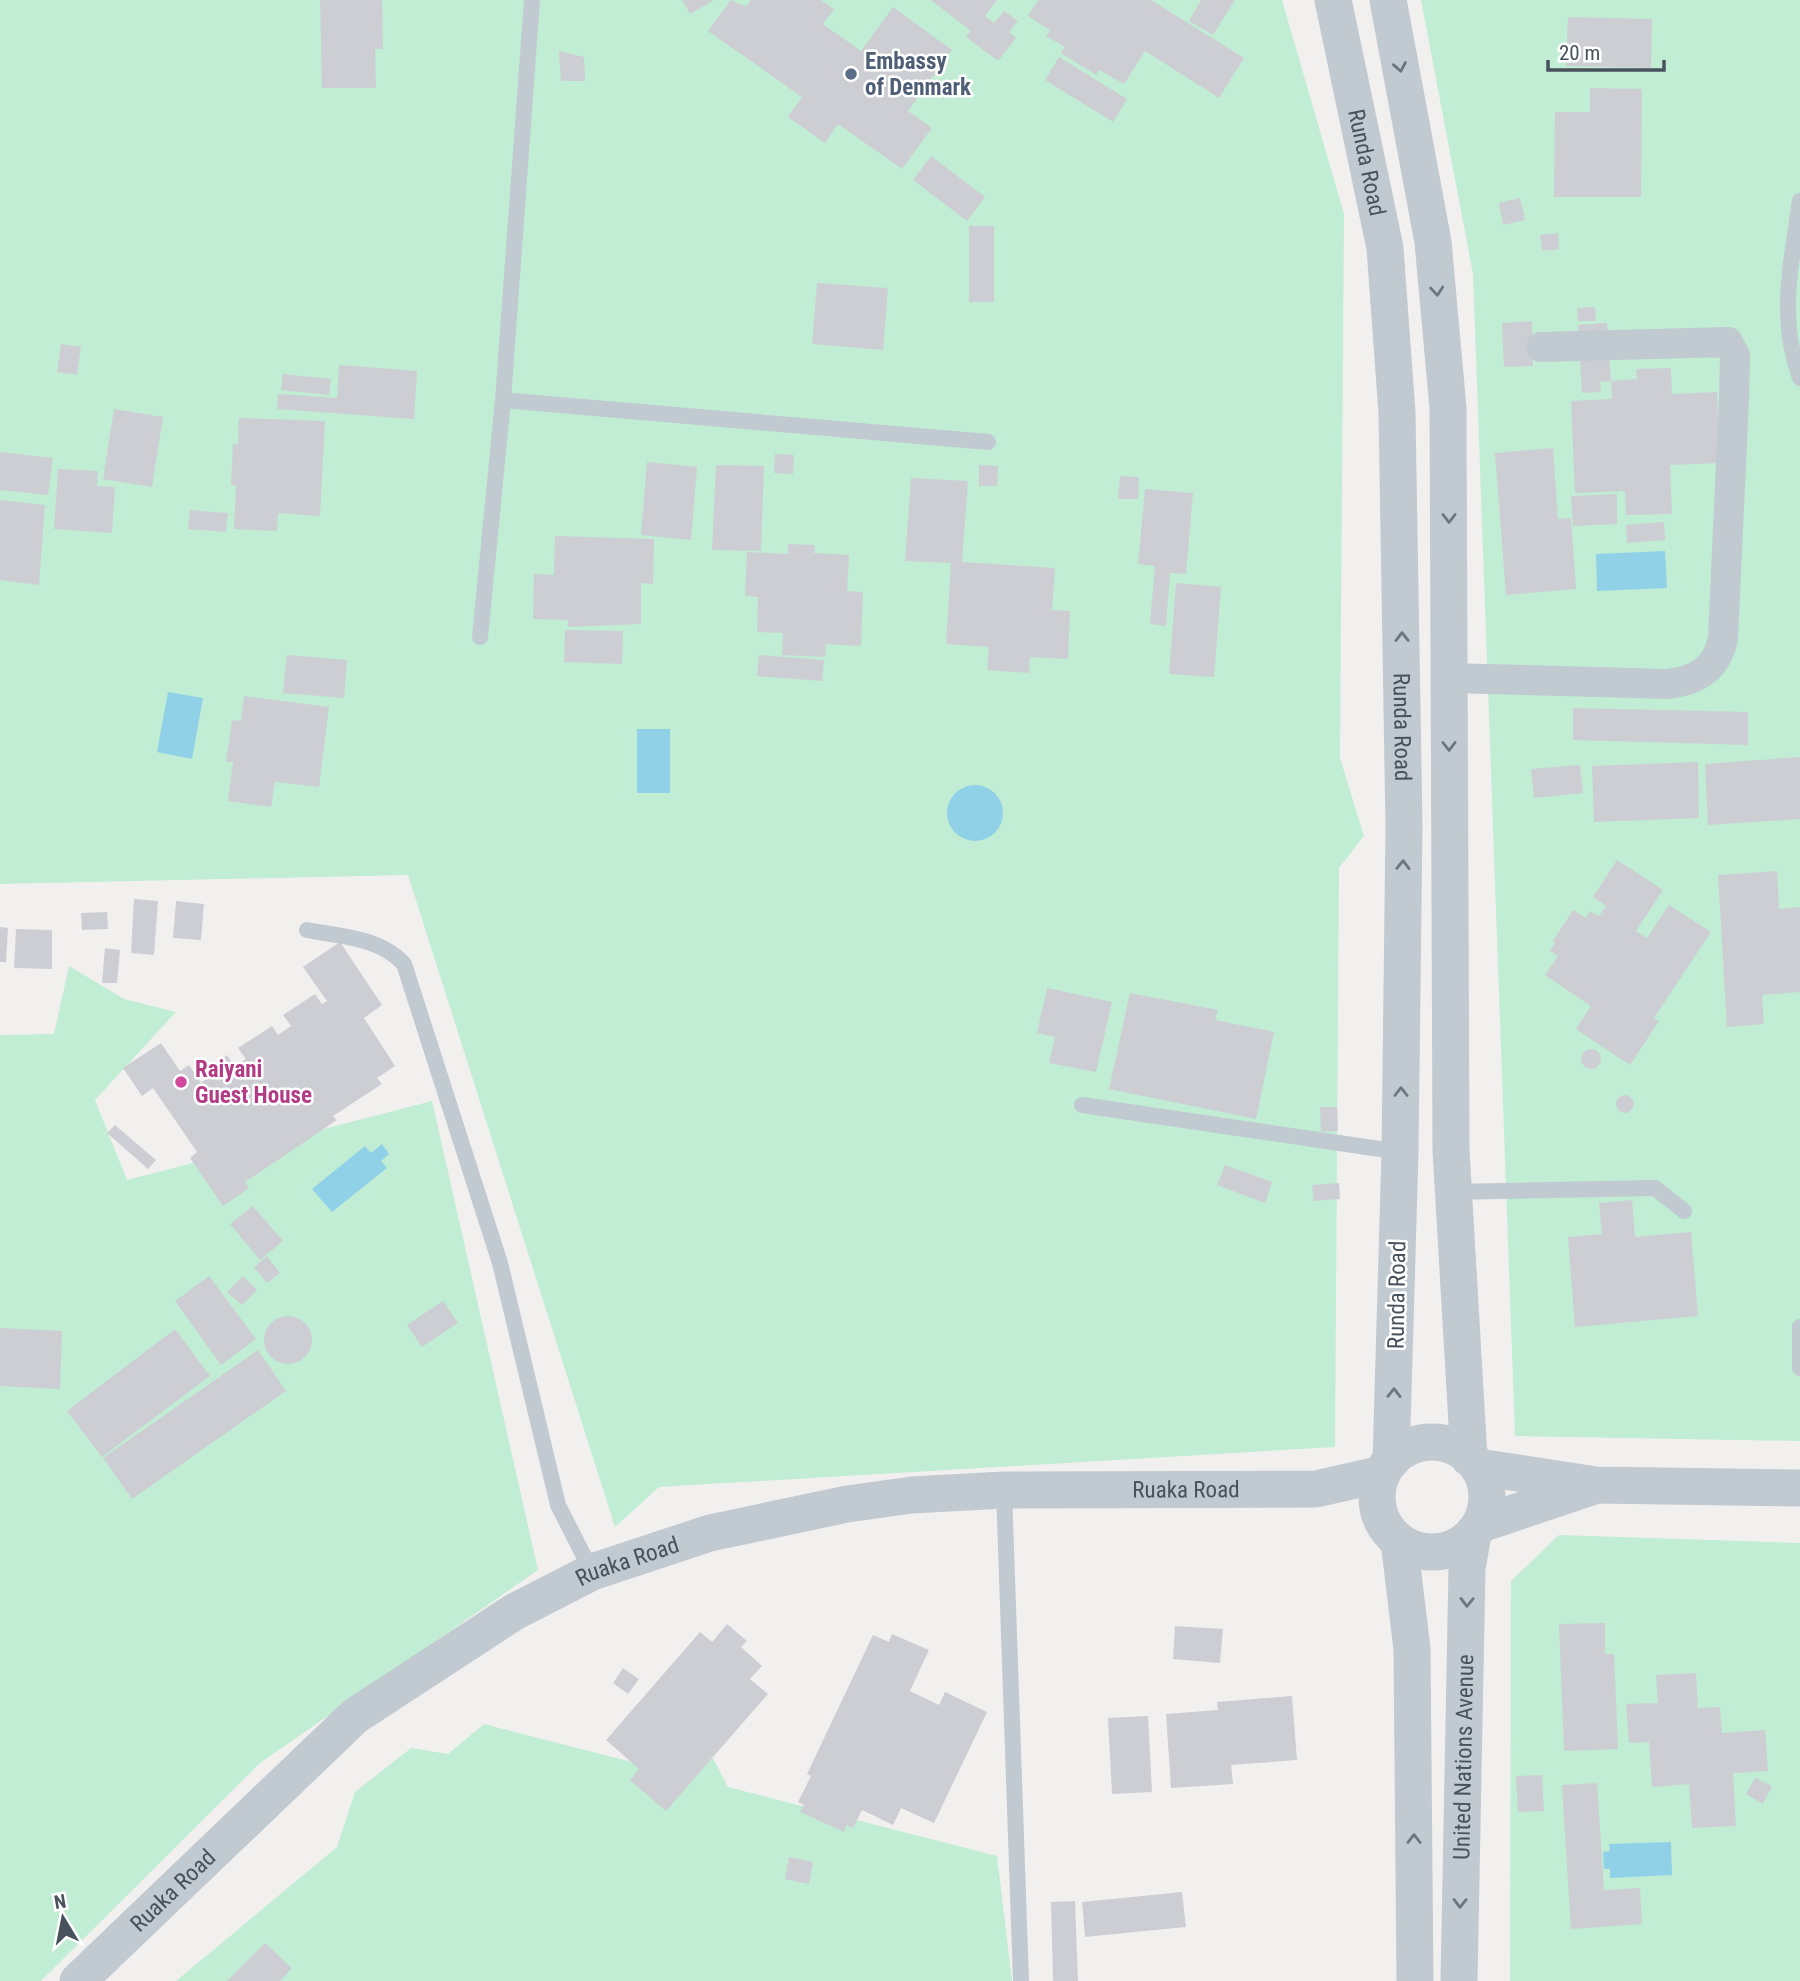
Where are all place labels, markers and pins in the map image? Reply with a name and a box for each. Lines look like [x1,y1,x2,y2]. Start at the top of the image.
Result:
place label: Embassy of Denmark [865,48,972,101]
marker: Embassy of Denmark [843,66,859,82]
place label: Raiyani Guest House [195,1056,312,1109]
marker: Raiyani Guest House [173,1074,189,1090]

